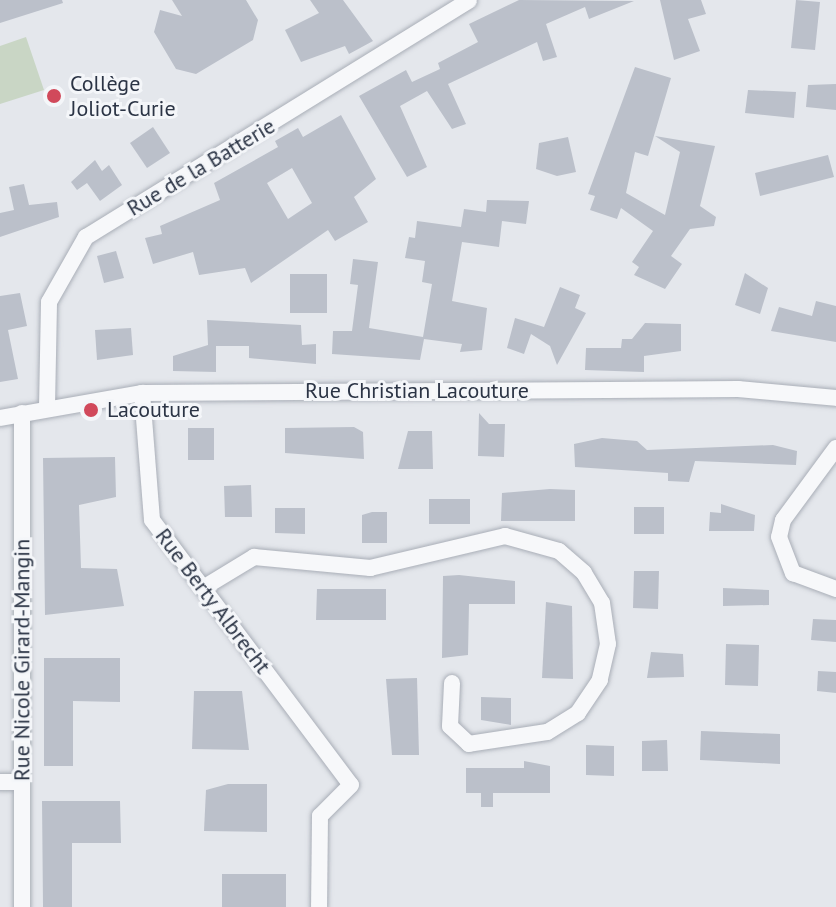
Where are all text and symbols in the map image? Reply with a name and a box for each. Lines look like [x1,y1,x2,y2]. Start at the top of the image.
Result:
place label: Collège Joliot-Curie [70,70,176,122]
marker: Collège Joliot-Curie [45,87,63,105]
street label: Rue de la Batterie [122,112,280,222]
street label: Rue Christian Lacouture [305,378,529,404]
place label: Lacouture [107,397,200,423]
marker: Lacouture [82,401,100,419]
street label: Rue Berty Albrecht [149,523,277,679]
street label: Rue Nicole Girard-Mangin [9,539,35,781]

